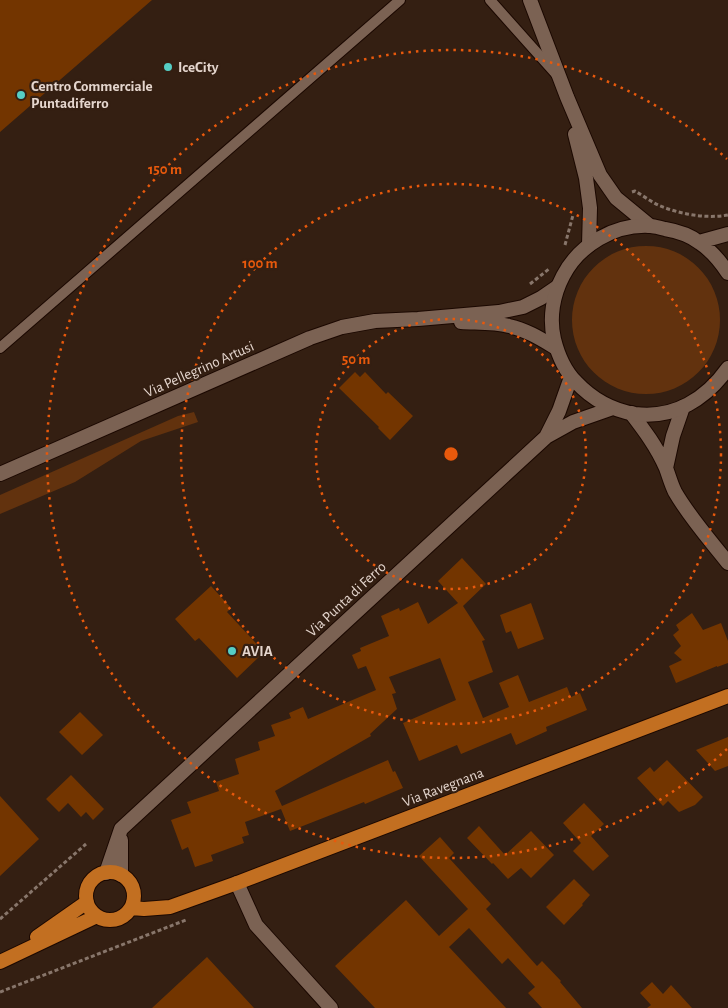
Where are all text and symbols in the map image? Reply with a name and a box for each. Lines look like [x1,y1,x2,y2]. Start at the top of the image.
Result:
place label: IceCity [178,60,219,75]
marker: IceCity [162,61,174,73]
place label: Centro Commerciale Puntadiferro [31,79,153,111]
marker: Centro Commerciale Puntadiferro [15,89,27,101]
text: 150 m [148,162,182,177]
text: 100 m [242,256,278,271]
street label: Via Pellegrino Artusi [142,339,256,400]
text: 50 m [342,352,370,367]
centre of rings [442,445,460,463]
street label: Via Punta di Ferro [304,559,389,640]
place label: AVIA [242,644,273,659]
marker: AVIA [226,645,238,657]
street label: Via Ravegnana [401,765,486,810]

